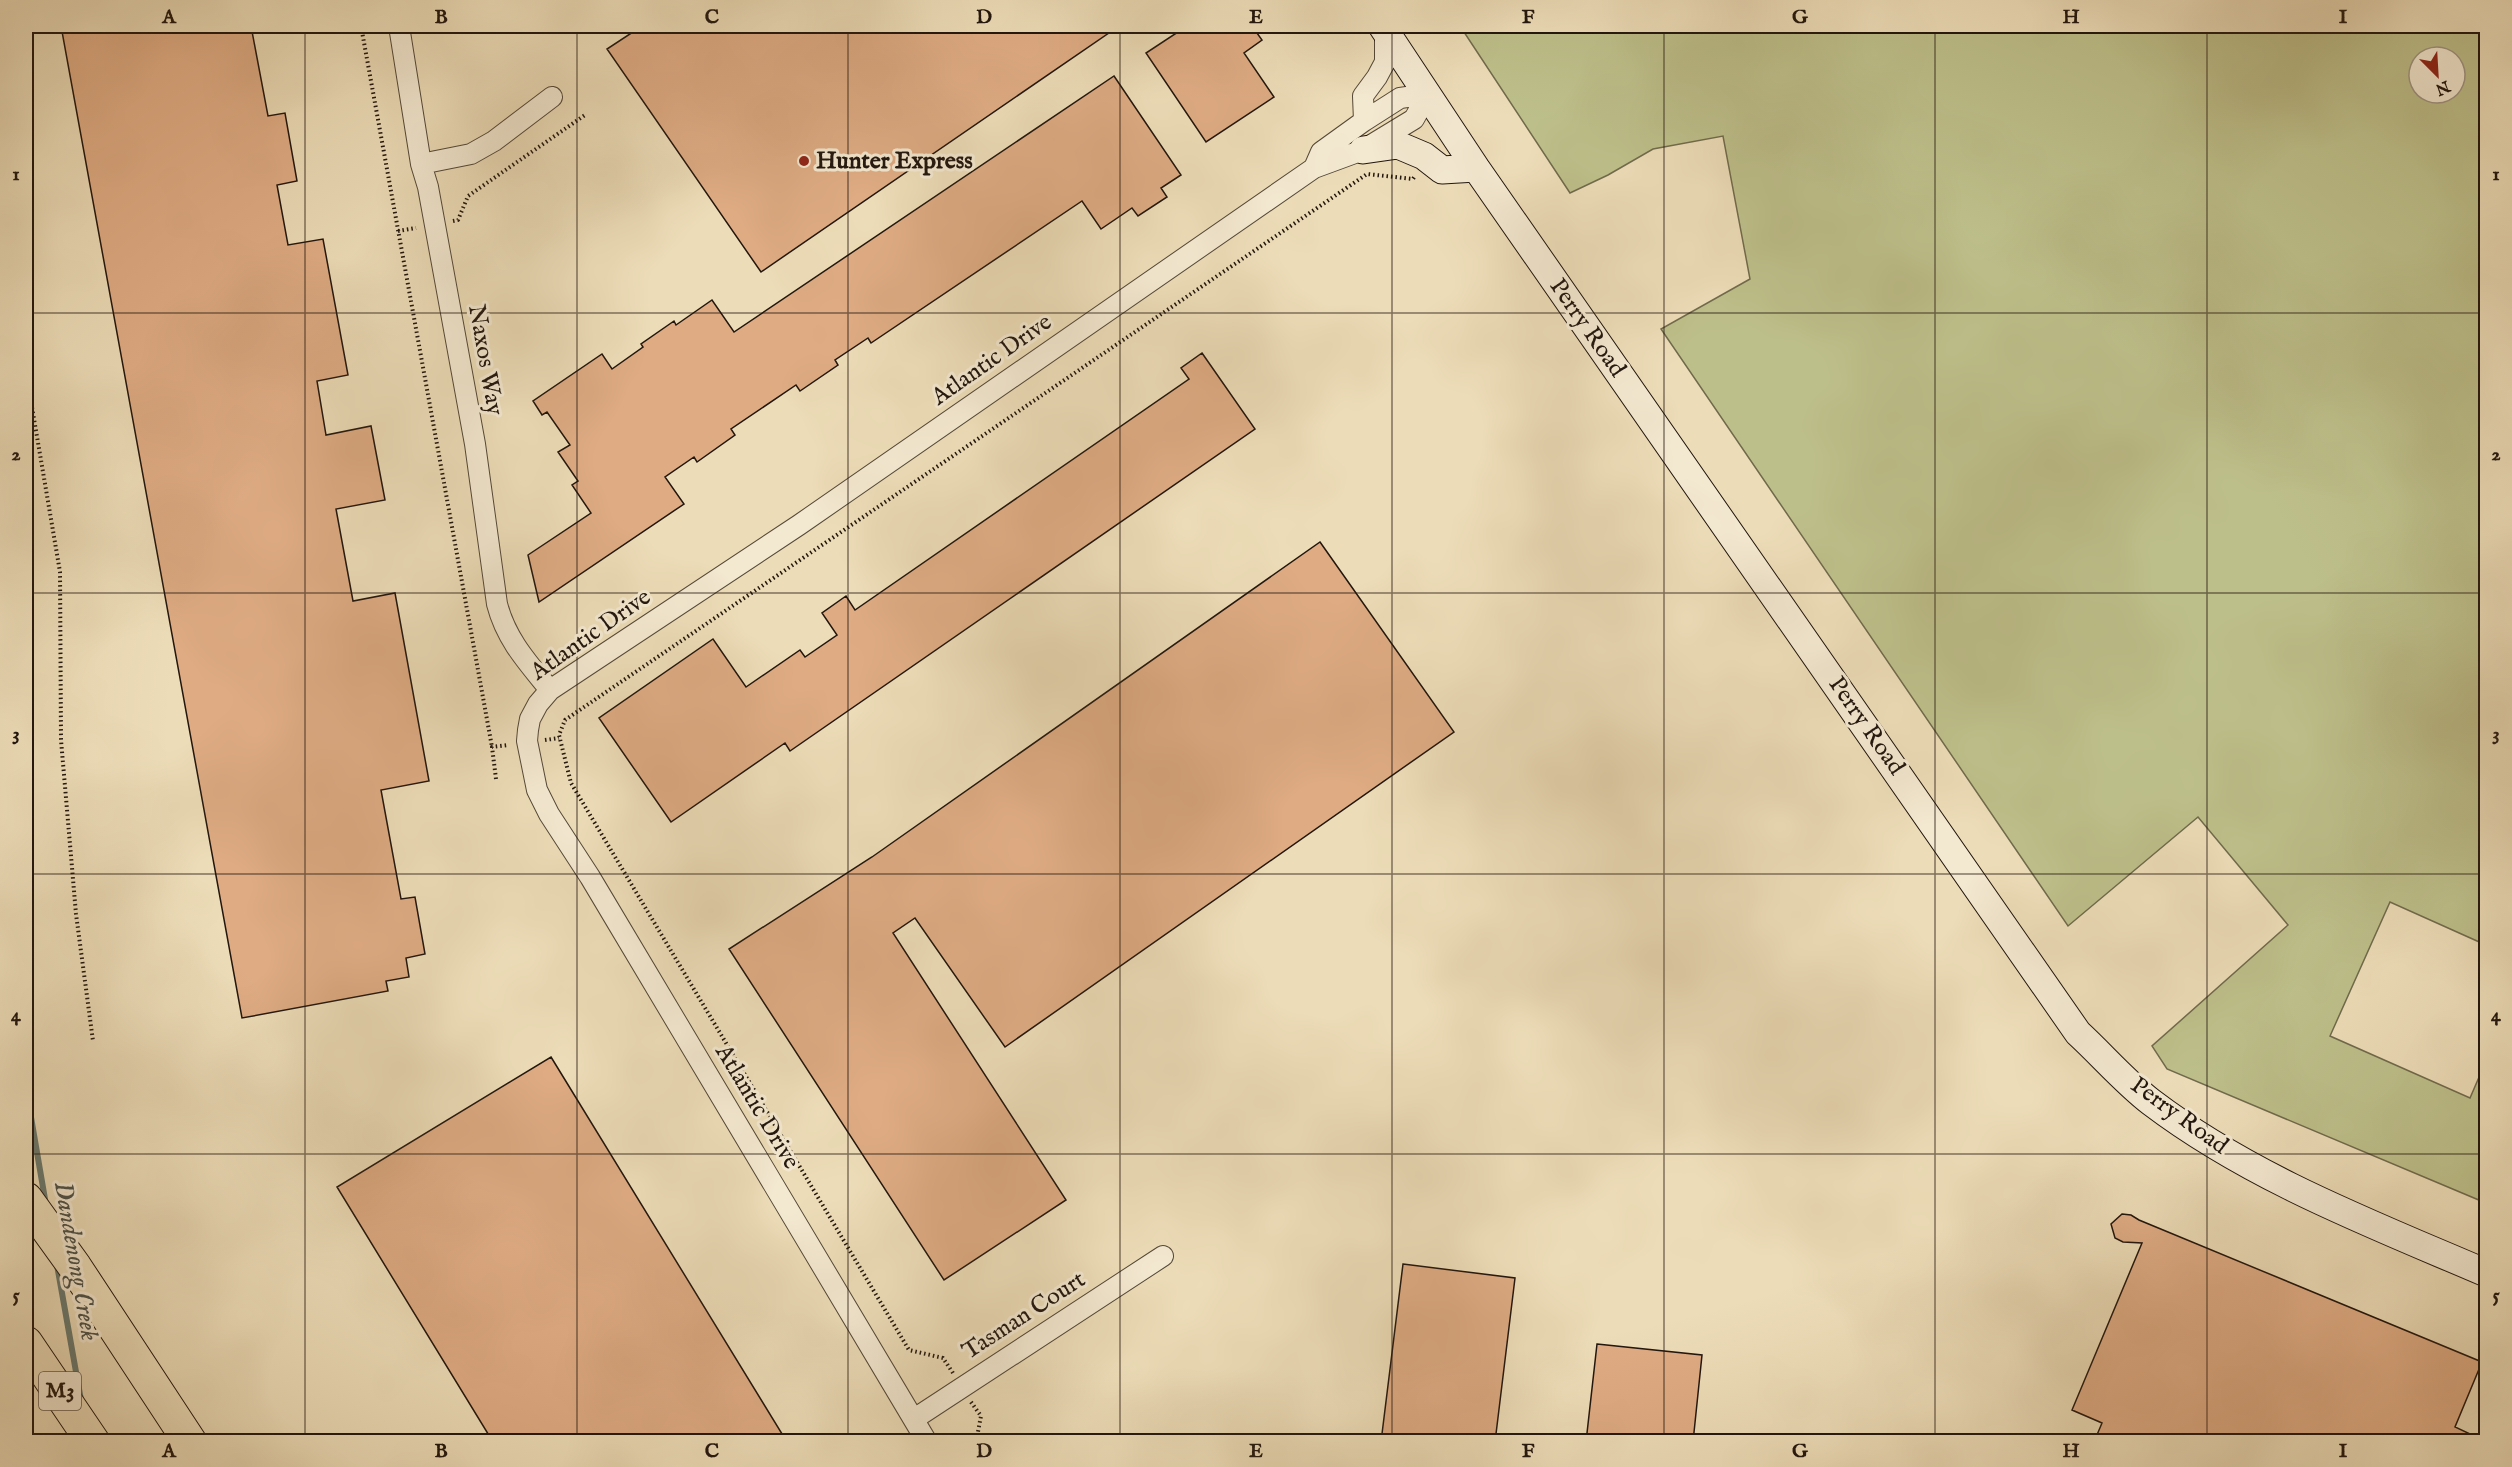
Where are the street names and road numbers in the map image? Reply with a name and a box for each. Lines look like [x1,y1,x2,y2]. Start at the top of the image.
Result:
street label: Perry Road [1542,273,1632,384]
street label: Naxos Way [460,302,510,418]
street label: Atlantic Drive [925,307,1058,413]
street label: Atlantic Drive [524,582,657,688]
street label: Perry Road [1821,671,1911,782]
street label: Atlantic Drive [707,1038,806,1175]
street label: Perry Road [2124,1070,2234,1162]
street label: Tasman Court [956,1265,1092,1367]
road number: M3 [39,1372,81,1410]

